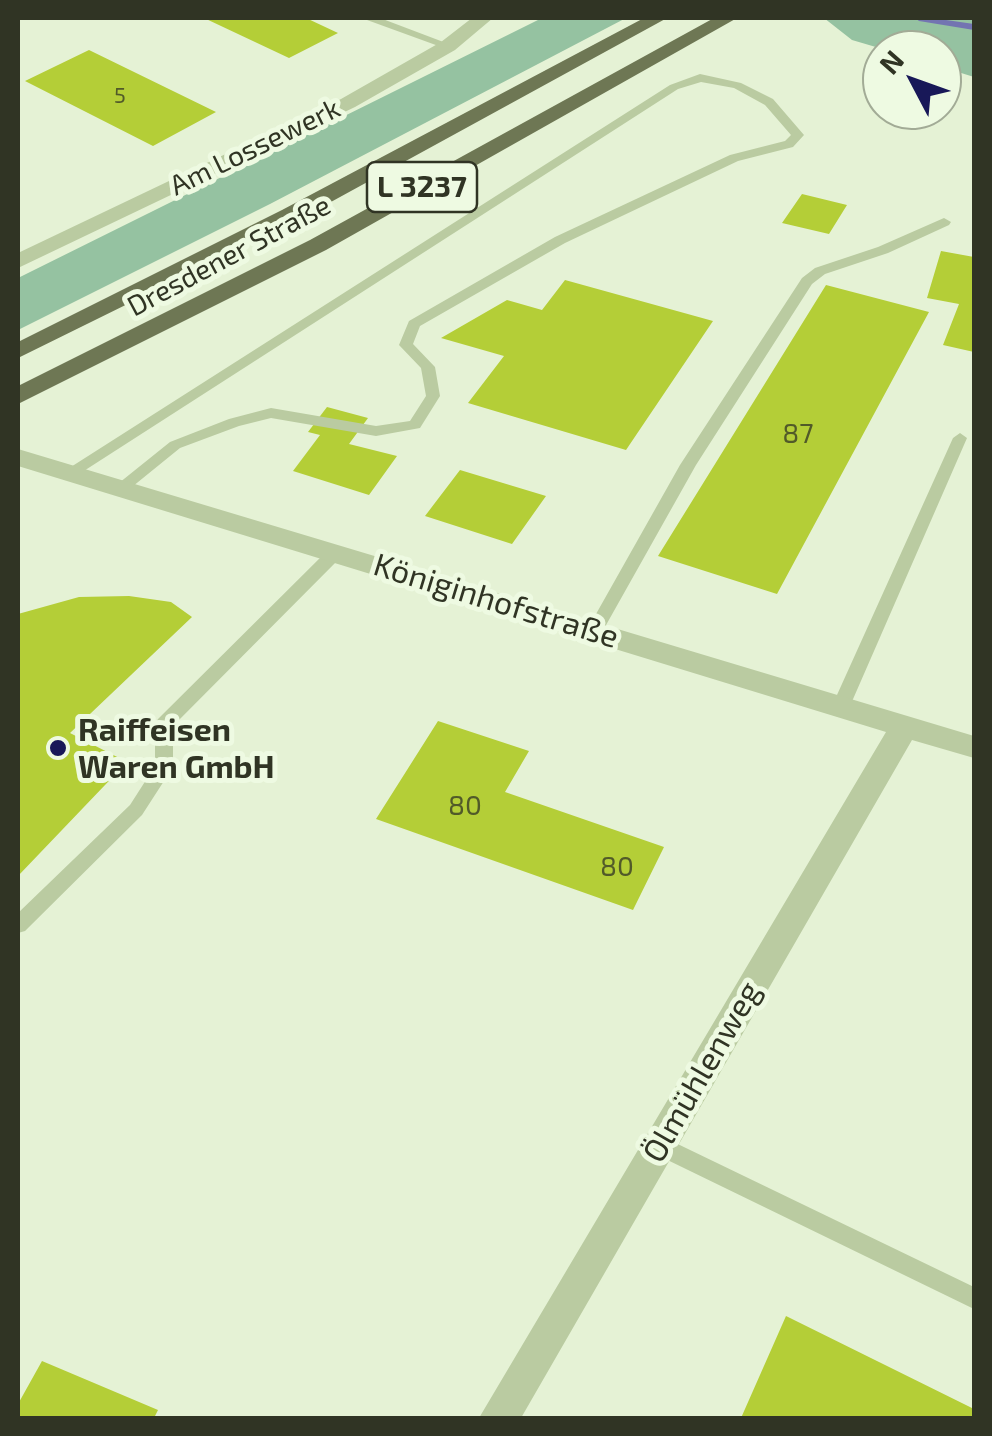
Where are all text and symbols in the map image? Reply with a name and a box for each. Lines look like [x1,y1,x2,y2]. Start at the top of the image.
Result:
north arrow [862,30,962,130]
text: N [871,43,910,80]
house number: 5 [114,83,126,109]
street label: Am Lossewerk [164,91,346,203]
road number: L 3237 [367,162,477,212]
street label: Dresdener Straße [122,188,336,324]
house number: 87 [782,417,814,451]
street label: Königinhofstraße [369,545,623,657]
place label: Raiffeisen Waren GmbH [78,711,275,786]
marker: Raiffeisen Waren GmbH [47,737,69,759]
house number: 80 [448,789,482,823]
house number: 80 [600,850,634,884]
street label: Ölmühlenweg [635,975,769,1169]

